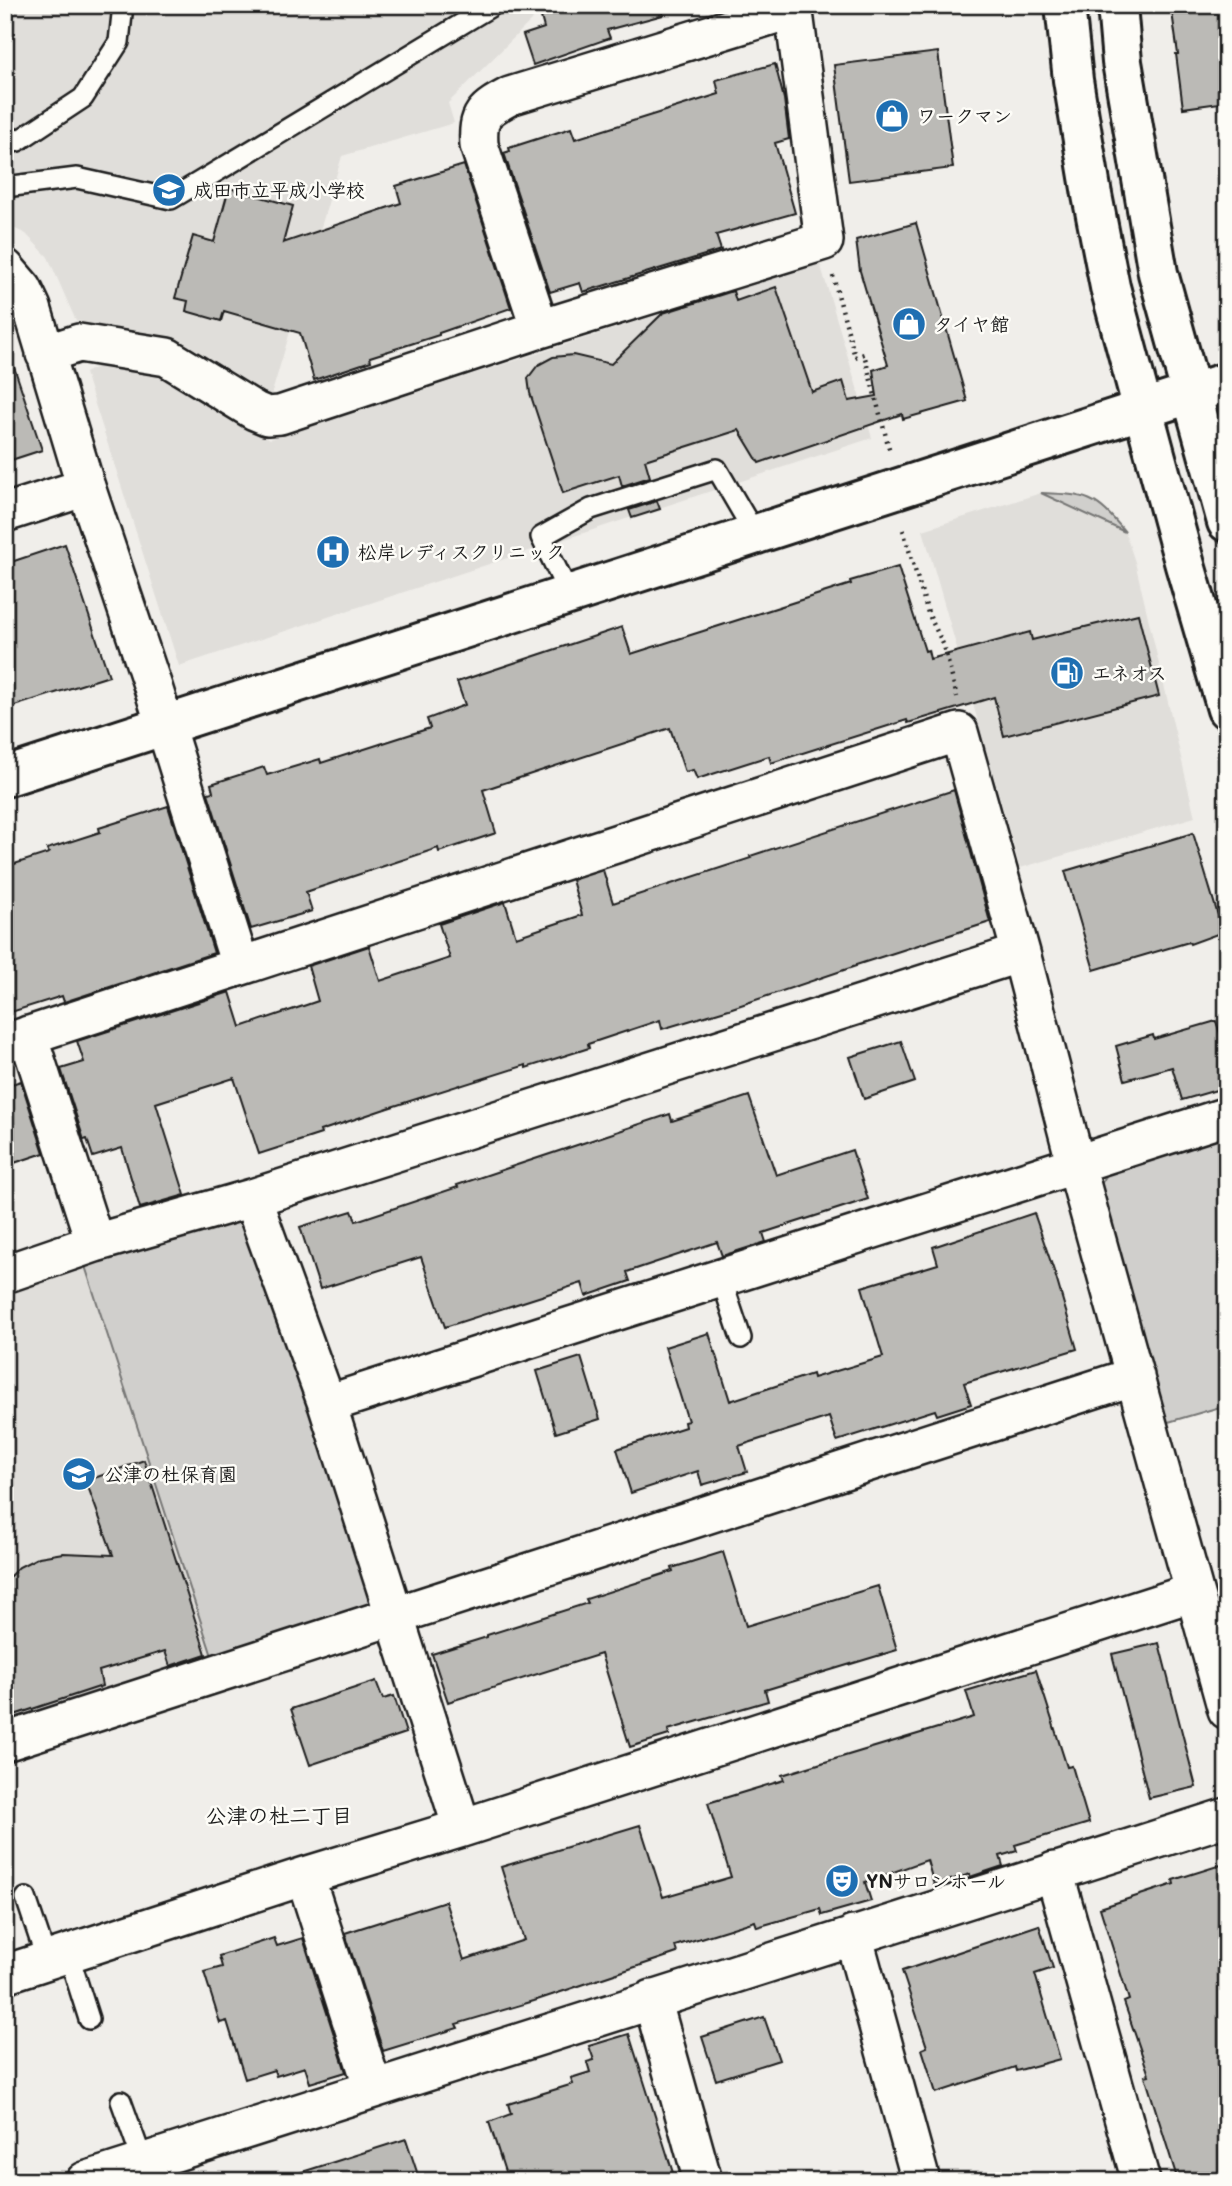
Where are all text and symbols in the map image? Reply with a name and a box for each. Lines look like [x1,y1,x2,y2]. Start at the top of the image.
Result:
shop icon: ワークマン [873,97,911,135]
place label: ワークマン [917,103,1012,128]
school or university icon: 成田市立平成小学校 [150,171,188,209]
place label: 成田市立平成小学校 [194,177,365,202]
shop icon: タイヤ館 [890,305,928,343]
place label: タイヤ館 [934,311,1009,336]
hospital icon: 松岸レディスクリニック [314,533,352,571]
place label: 松岸レディスクリニック [358,539,565,564]
fuel station icon: エネオス [1048,654,1086,692]
place label: エネオス [1092,660,1167,685]
school or university icon: 公津の杜保育園 [60,1455,98,1493]
place label: 公津の杜保育園 [104,1461,237,1486]
district label: 公津の杜二丁目 [206,1801,353,1828]
theatre icon: YNサロンホール [823,1862,861,1900]
place label: YNサロンホール [866,1868,1006,1893]

